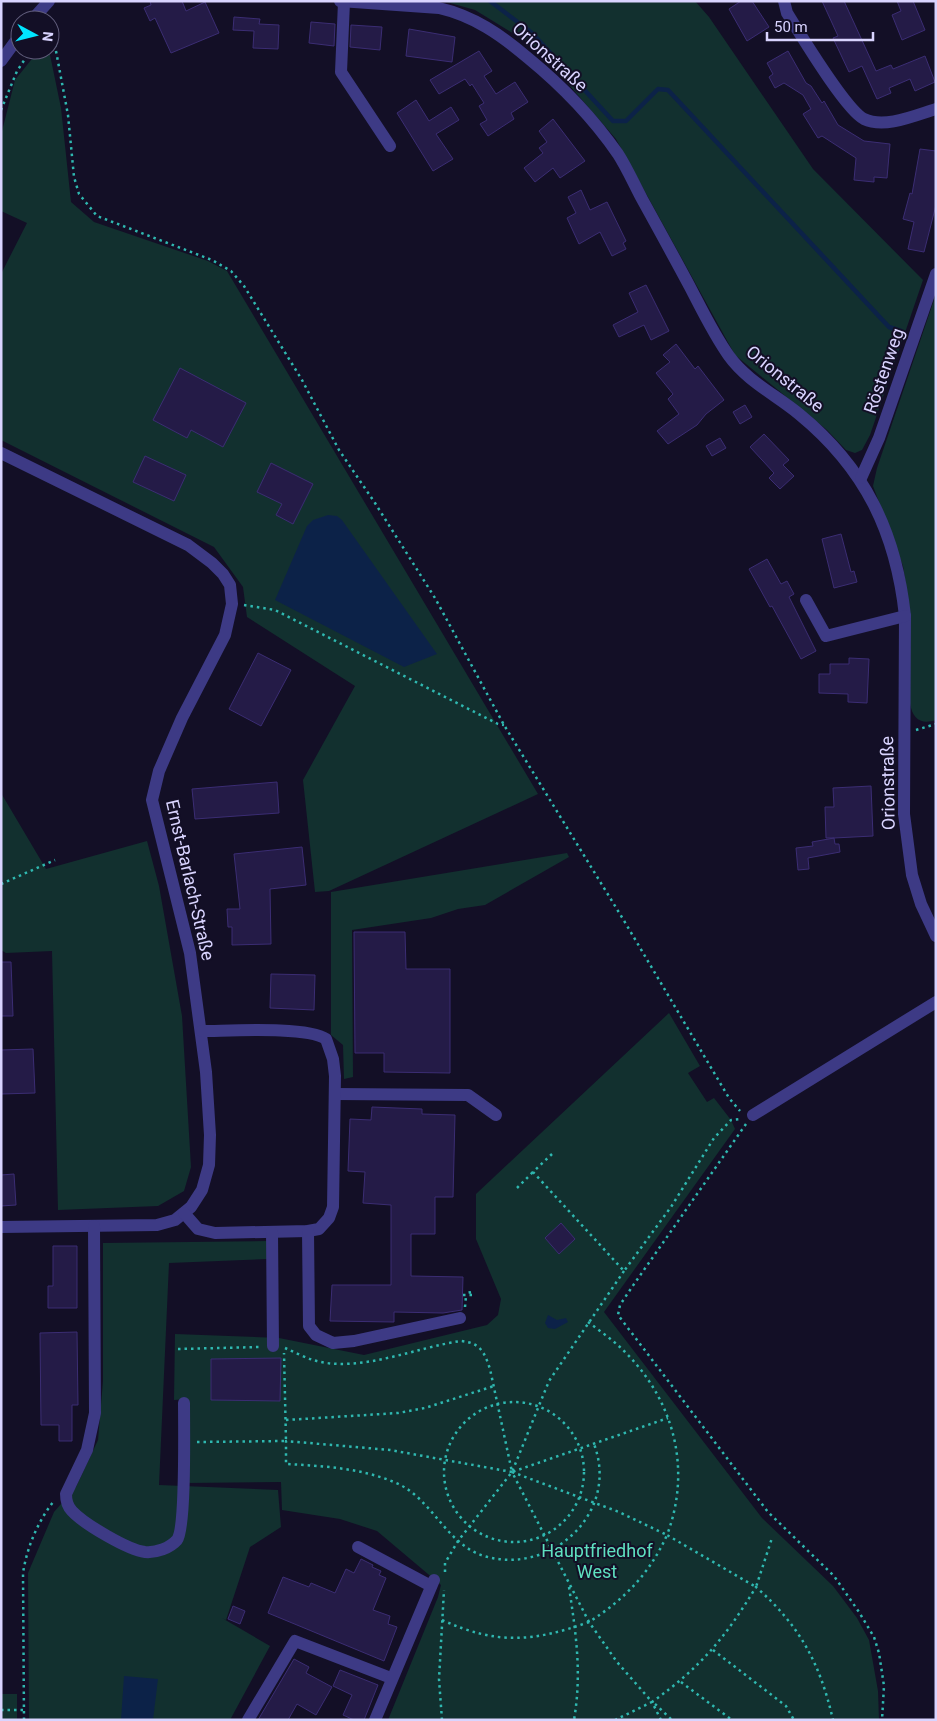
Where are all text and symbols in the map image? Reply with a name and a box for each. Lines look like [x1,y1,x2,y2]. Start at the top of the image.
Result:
north arrow [10,10,60,60]
scale bar [767,10,873,42]
street label: Orionstraße [508,17,592,96]
text: 50 m [774,18,808,36]
text: N [39,31,56,42]
street label: Röstenweg [859,325,908,416]
street label: Orionstraße [742,341,828,416]
street label: Orionstraße [876,736,899,830]
street label: Ernst-Barlach-Straße [162,797,219,962]
park label: Hauptfriedhof West [541,1540,653,1582]

